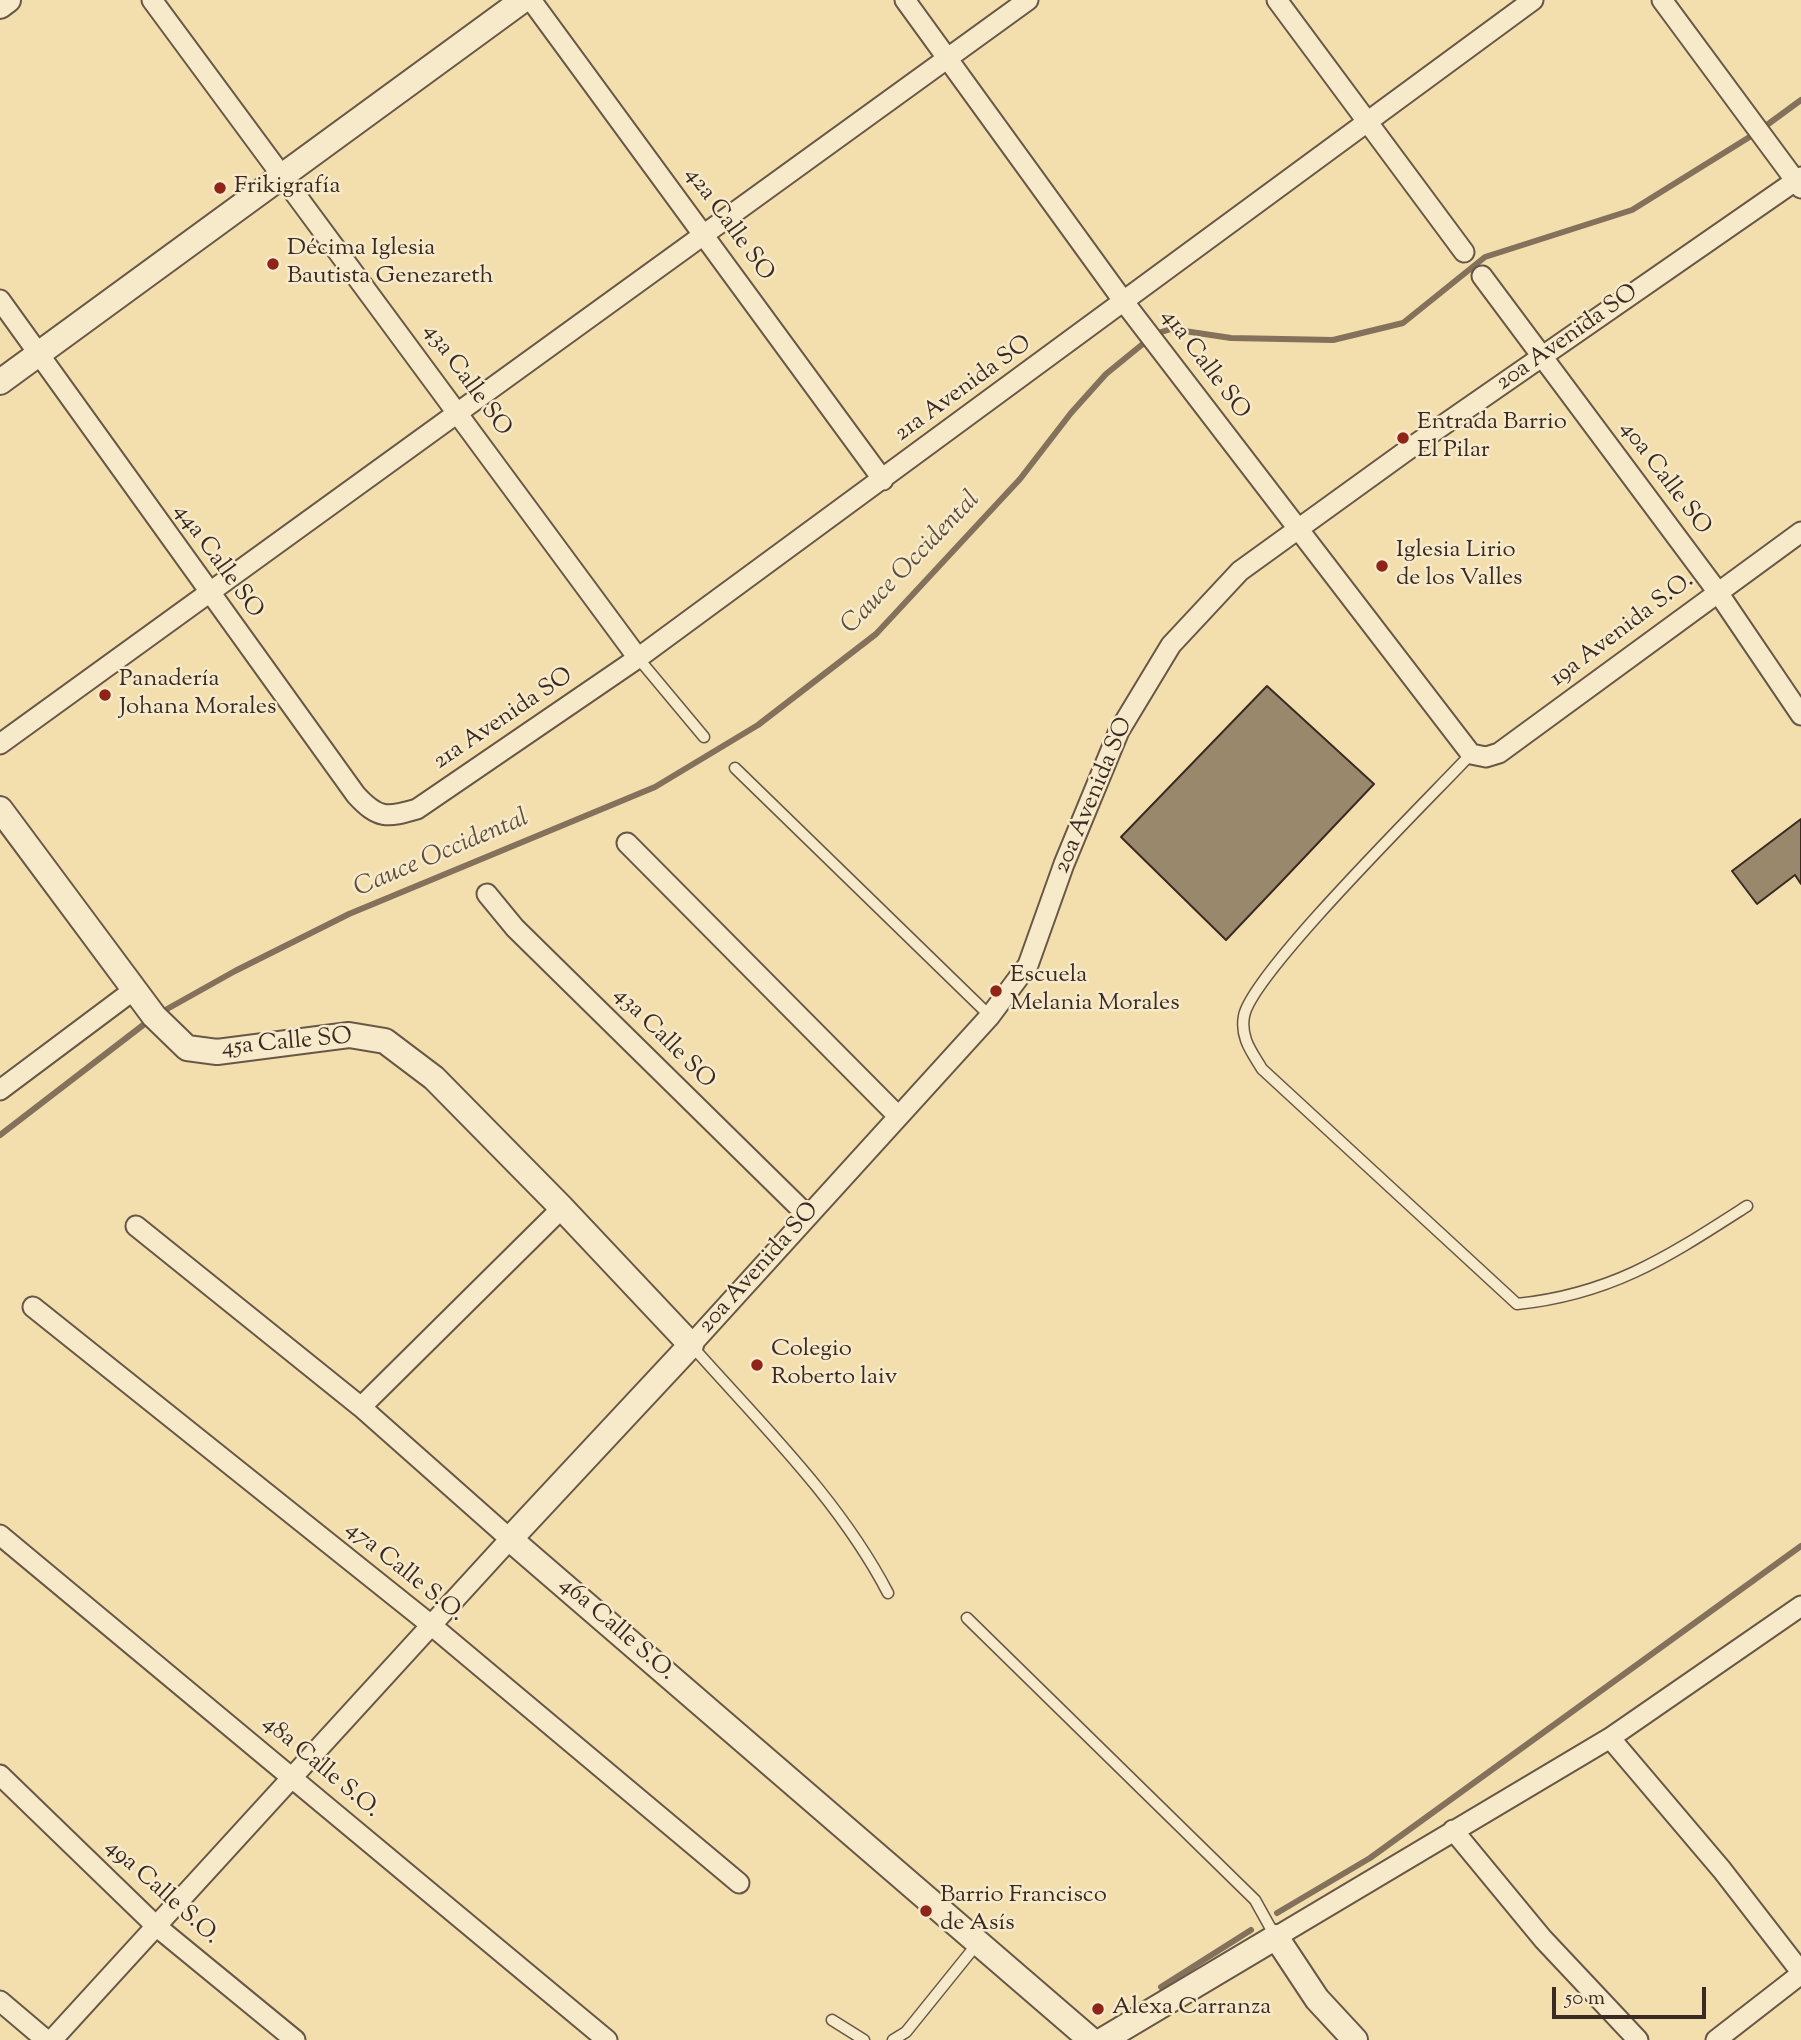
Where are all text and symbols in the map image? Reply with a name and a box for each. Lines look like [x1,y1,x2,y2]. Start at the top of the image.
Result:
street label: 42a Calle SO [677,162,779,288]
place label: Frikigrafía [234,174,340,202]
marker: Frikigrafía [212,180,228,196]
place label: Décima Iglesia Bautista Genezareth [287,236,494,292]
marker: Décima Iglesia Bautista Genezareth [265,256,281,272]
street label: 20a Avenida SO [1491,279,1645,399]
street label: 41a Calle SO [1153,304,1255,426]
street label: 43a Calle SO [415,319,517,443]
street label: 21a Avenida SO [890,331,1038,449]
place label: Entrada Barrio El Pilar [1417,410,1567,466]
street label: 40a Calle SO [1612,416,1716,542]
marker: Entrada Barrio El Pilar [1395,430,1411,446]
water label: Cauce Occidental [836,486,988,642]
street label: 44a Calle SO [166,499,268,625]
place label: Iglesia Lirio de los Valles [1396,538,1523,594]
marker: Iglesia Lirio de los Valles [1374,558,1390,574]
street label: 19a Avenida S.O. [1545,568,1701,694]
street label: 21a Avenida SO [429,663,579,777]
place label: Panadería Johana Morales [119,667,276,723]
marker: Panadería Johana Morales [97,687,113,703]
street label: 20a Avenida SO [1049,714,1141,878]
water label: Cauce Occidental [350,804,534,906]
place label: Escuela Melania Morales [1010,963,1180,1019]
street label: 43a Calle SO [606,982,720,1096]
marker: Escuela Melania Morales [988,983,1004,999]
street label: 45a Calle SO [221,1024,353,1064]
street label: 20a Avenida SO [694,1197,826,1341]
place label: Colegio Roberto laiv [771,1337,897,1393]
marker: Colegio Roberto laiv [749,1357,765,1373]
street label: 47a Calle S.O. [339,1516,469,1630]
street label: 46a Calle S.O. [552,1572,680,1688]
street label: 48a Calle S.O. [255,1710,385,1826]
street label: 49a Calle S.O. [98,1834,224,1952]
place label: Barrio Francisco de Asís [940,1883,1107,1939]
marker: Barrio Francisco de Asís [918,1903,934,1919]
scale bar [1556,1974,1710,2018]
text: 50 m [1565,1984,1605,2014]
place label: Alexa Carranza [1112,1995,1271,2023]
marker: Alexa Carranza [1090,2001,1106,2017]

